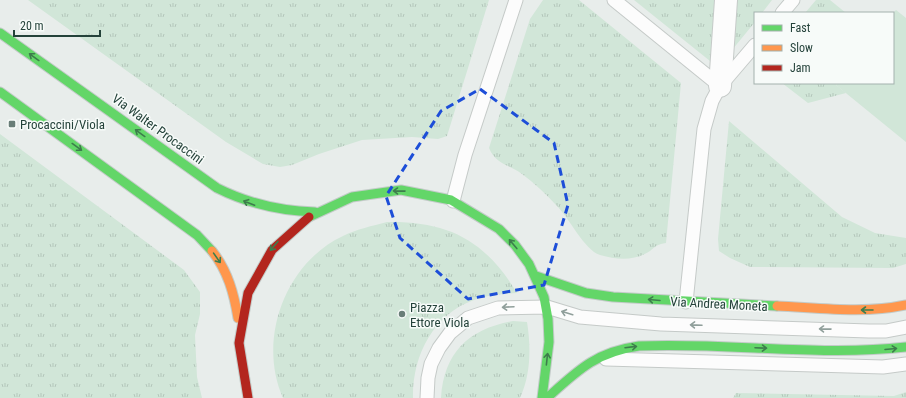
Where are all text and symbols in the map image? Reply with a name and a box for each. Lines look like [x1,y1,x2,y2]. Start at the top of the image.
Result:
scale bar [14,12,100,38]
legend [754,12,894,84]
text: 20 m [20,19,44,33]
text: Fast [790,21,811,35]
text: Slow [790,41,813,55]
one-way arrow [29,53,40,61]
text: Jam [790,61,811,75]
street label: Via Walter Procaccini [109,91,207,167]
place label: Procaccini/Viola [20,117,105,132]
marker: Procaccini/Viola [7,119,17,129]
one-way arrow [135,129,146,137]
one-way arrow [71,143,82,151]
one-way arrow [393,187,406,195]
one-way arrow [244,199,256,207]
one-way arrow [509,238,518,249]
one-way arrow [270,241,279,252]
one-way arrow [213,252,221,263]
street label: Via Andrea Moneta [670,294,768,314]
one-way arrow [648,297,661,304]
place label: Piazza Ettore Viola [410,300,469,330]
one-way arrow [502,303,515,311]
one-way arrow [861,306,874,314]
marker: Piazza Ettore Viola [397,309,407,319]
one-way arrow [560,309,573,316]
one-way arrow [690,321,703,329]
one-way arrow [819,325,832,333]
one-way arrow [624,343,637,351]
one-way arrow [754,344,767,352]
one-way arrow [884,346,897,353]
one-way arrow [543,353,551,366]

